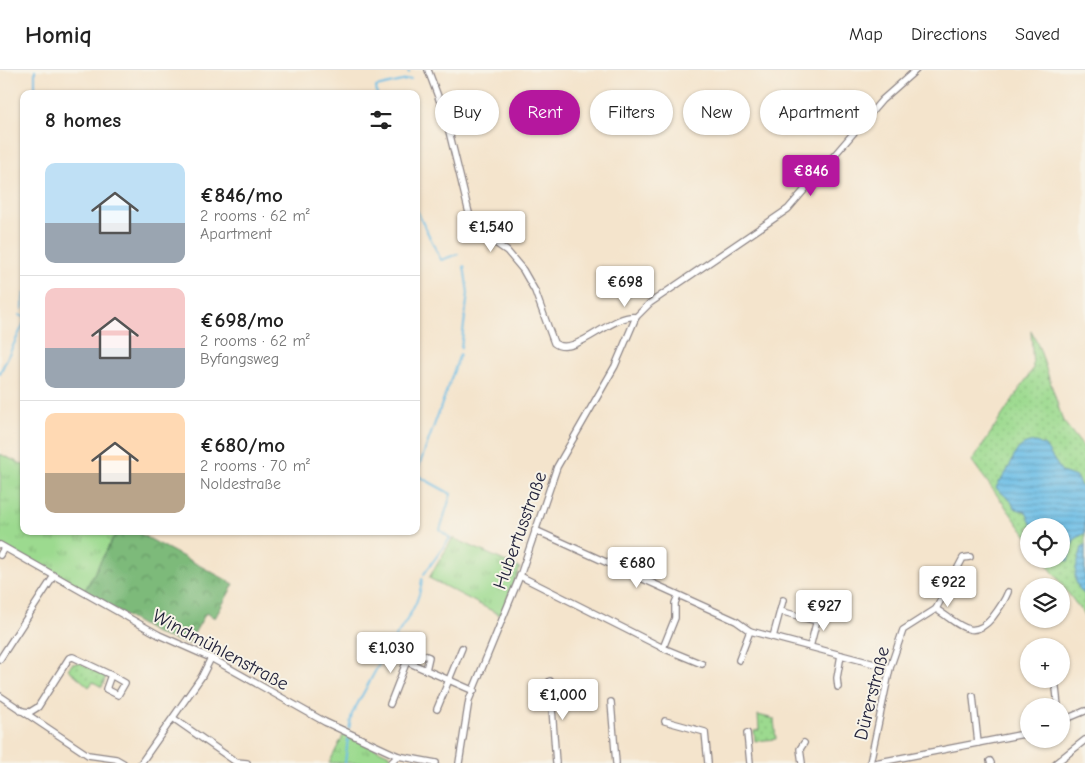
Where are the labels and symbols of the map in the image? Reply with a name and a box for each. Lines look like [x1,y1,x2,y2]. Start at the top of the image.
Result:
pin: €846 [781,154,841,197]
pin: €1,540 [450,210,532,253]
pin: €698 [595,266,655,308]
street label: Hubertusstraße [488,469,551,592]
pin: €680 [607,546,667,589]
pin: €922 [918,566,978,608]
pin: €927 [794,590,854,632]
street label: Windmühlenstraße [149,605,292,695]
pin: €1,030 [350,632,432,674]
street label: Dürerstraße [850,644,894,742]
pin: €1,000 [522,678,604,721]

